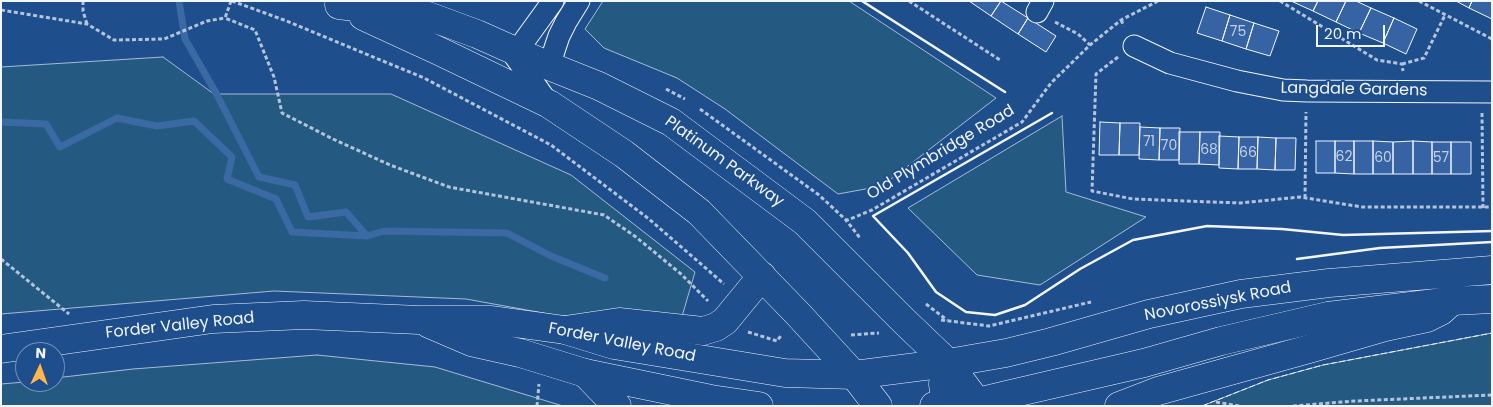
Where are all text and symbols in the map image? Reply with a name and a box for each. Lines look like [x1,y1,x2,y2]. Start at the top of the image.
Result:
scale bar [1318,15,1387,47]
text: 20 m [1324,23,1362,44]
house number: 75 [1230,24,1246,40]
street label: Langdale Gardens [1280,79,1428,101]
street label: Old Plymbridge Road [864,101,1018,205]
street label: Platinum Parkway [661,112,787,212]
house number: 71 [1143,134,1155,150]
house number: 70 [1161,138,1177,154]
house number: 68 [1200,142,1218,158]
house number: 66 [1239,145,1257,161]
house number: 62 [1336,149,1352,165]
house number: 60 [1374,150,1392,166]
house number: 57 [1433,150,1449,166]
street label: Novorossiysk Road [1143,278,1293,326]
street label: Forder Valley Road [105,309,255,343]
street label: Forder Valley Road [547,319,697,367]
north arrow [15,342,65,392]
text: N [35,343,47,363]

